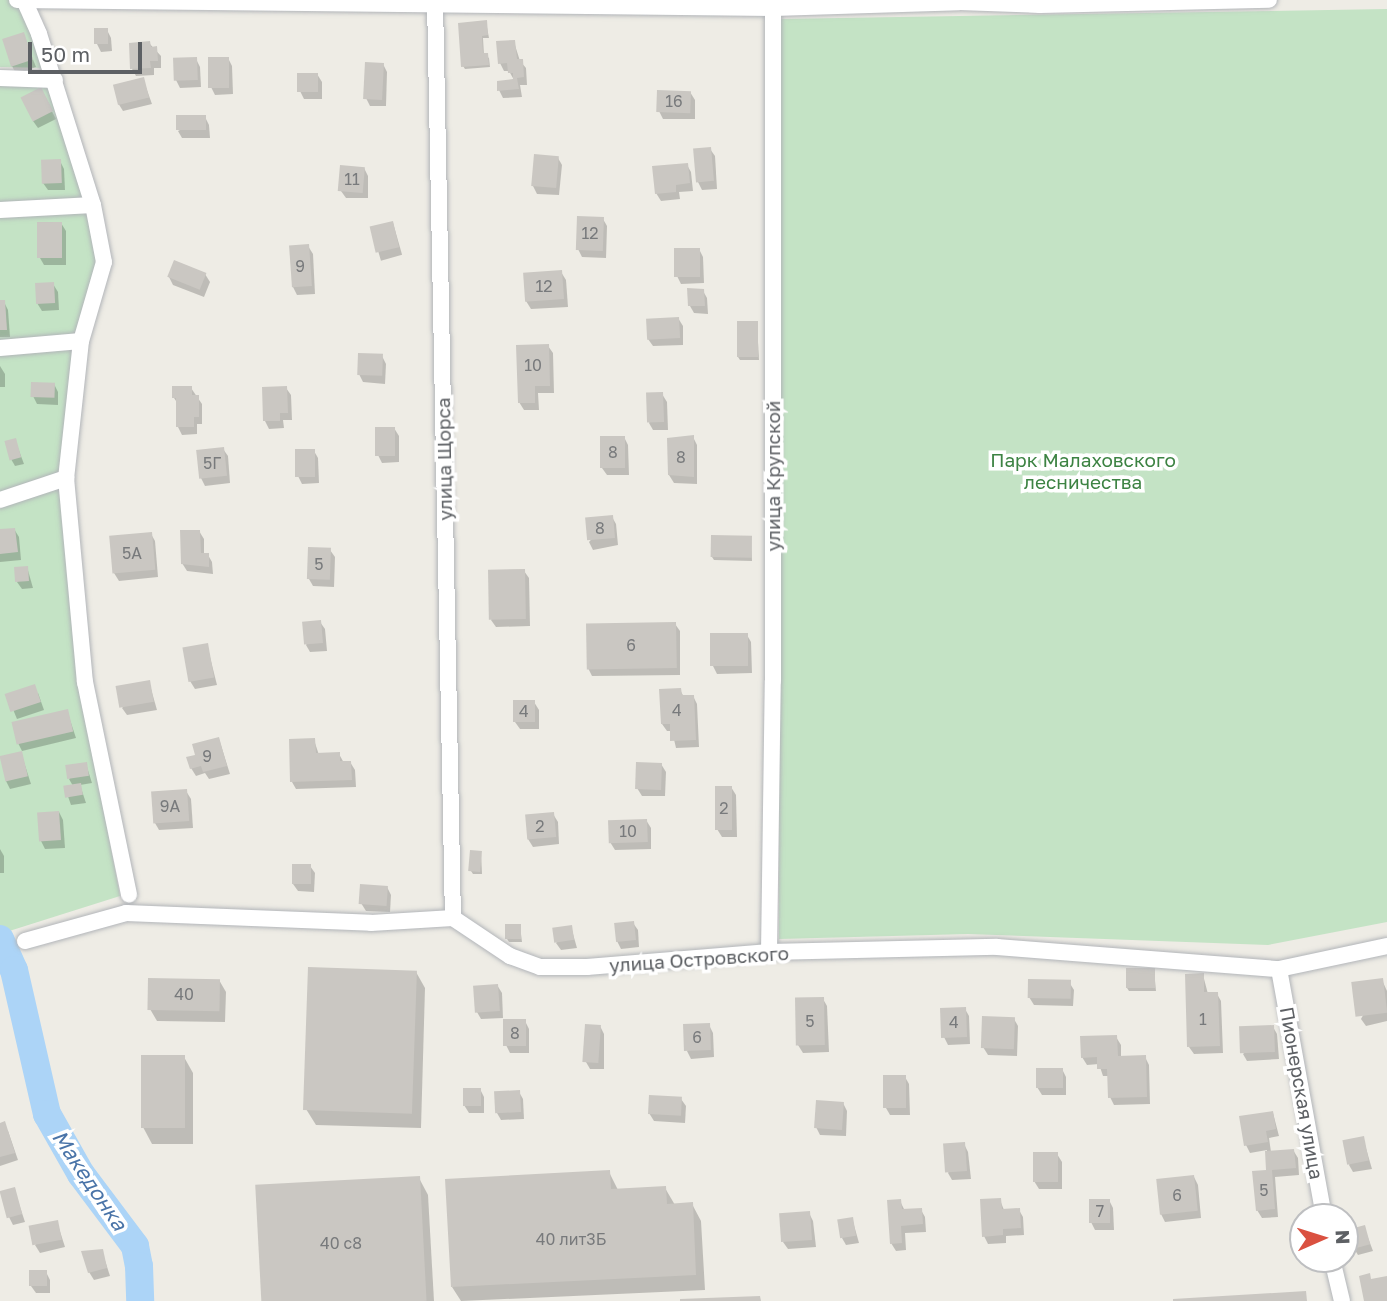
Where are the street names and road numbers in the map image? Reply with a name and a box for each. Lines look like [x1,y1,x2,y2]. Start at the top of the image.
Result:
street label: улица Щорса [432,397,456,521]
street label: улица Крупской [762,401,784,551]
street label: улица Островского [608,941,790,977]
street label: Пионерская улица [1276,1005,1328,1181]

